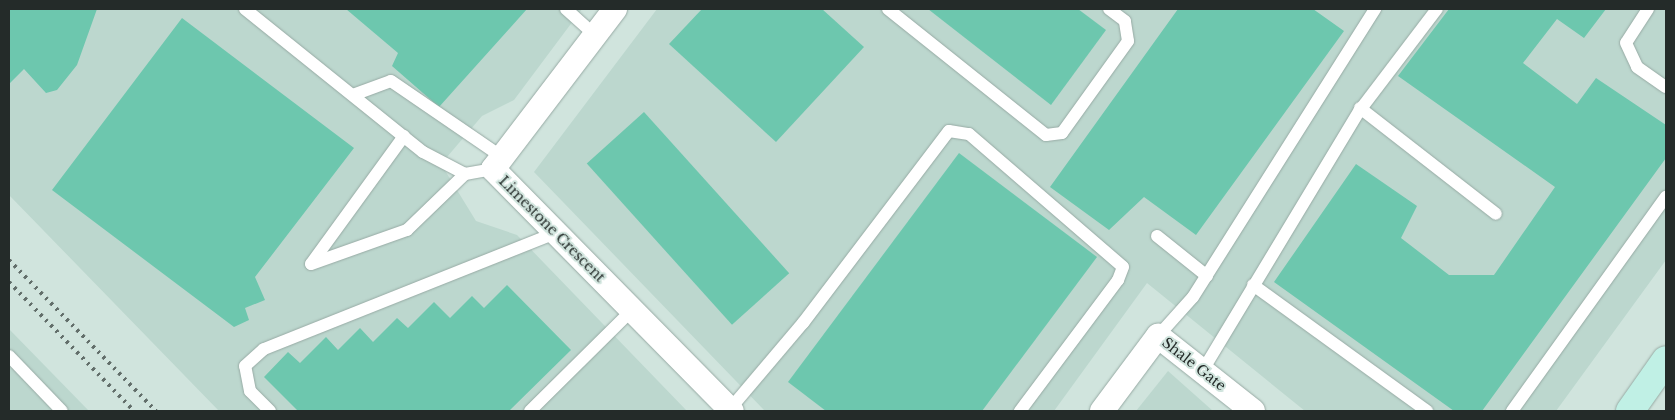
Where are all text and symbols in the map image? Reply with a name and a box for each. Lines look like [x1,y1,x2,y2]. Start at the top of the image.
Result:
street label: Limestone Crescent [495,172,609,286]
street label: Shale Gate [1159,334,1229,394]

